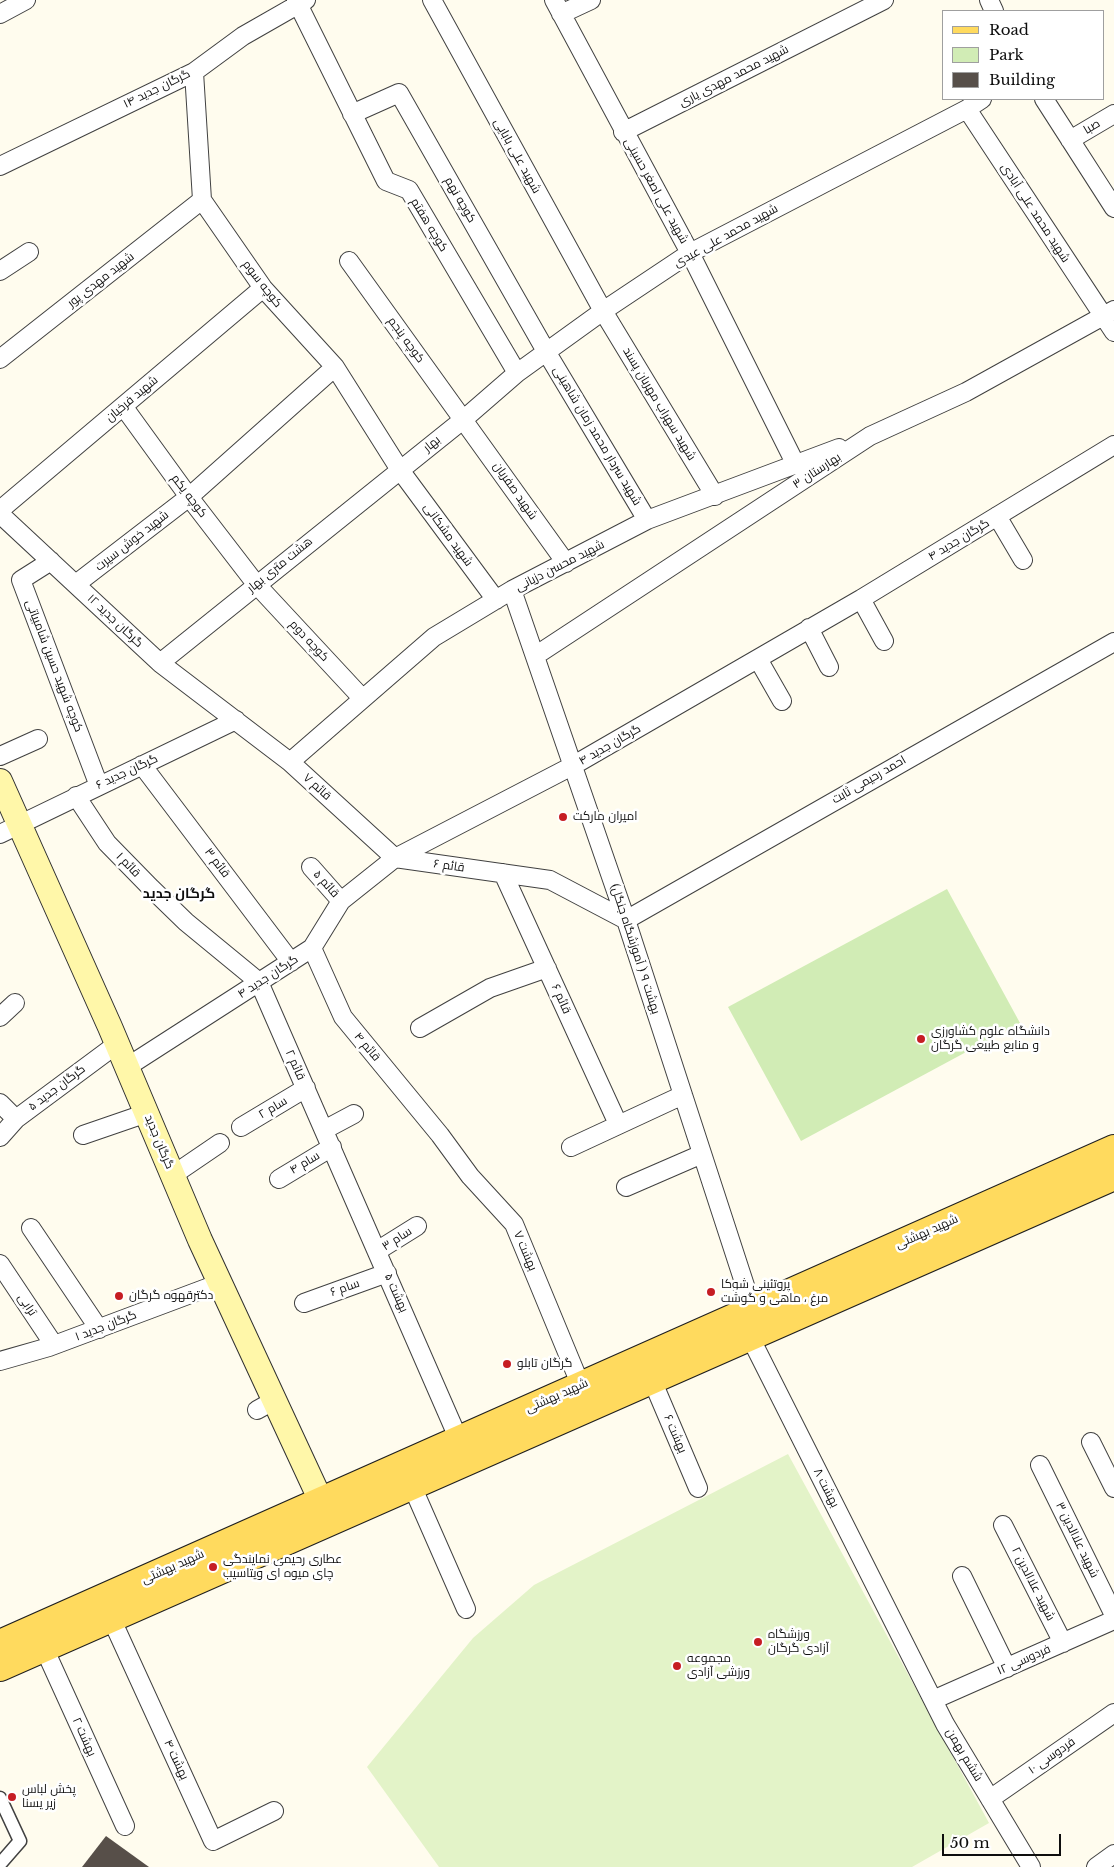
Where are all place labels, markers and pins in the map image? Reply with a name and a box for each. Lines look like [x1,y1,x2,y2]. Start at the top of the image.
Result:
place label: امیران مارکت [573,810,637,824]
marker: امیران مارکت [557,811,569,823]
place label: دانشگاه علوم کشاورزی و منابع طبیعی گرگان [931,1025,1050,1053]
marker: دانشگاه علوم کشاورزی و منابع طبیعی گرگان [915,1033,927,1045]
place label: پروتئینی شوکا مرغ‌ ، ماهی و گوشت [721,1278,828,1306]
marker: پروتئینی شوکا مرغ‌ ، ماهی و گوشت [705,1286,717,1298]
place label: دکترقهوه گرگان [129,1289,213,1303]
marker: دکترقهوه گرگان [113,1290,125,1302]
place label: گرگان تابلو [517,1357,572,1371]
marker: گرگان تابلو [501,1358,513,1370]
place label: عطاری رحیمی نمایندگی چای میوه ای ویتاسیب [223,1553,342,1581]
marker: عطاری رحیمی نمایندگی چای میوه ای ویتاسیب [207,1561,219,1573]
place label: ورزشگاه آزادی گرگان [768,1628,829,1656]
marker: ورزشگاه آزادی گرگان [752,1636,764,1648]
place label: مجموعه ورزشی آزادی [687,1652,750,1680]
marker: مجموعه ورزشی آزادی [671,1660,683,1672]
place label: پخش لباس زیر یسنا [22,1783,76,1811]
marker: پخش لباس زیر یسنا [6,1791,18,1803]

